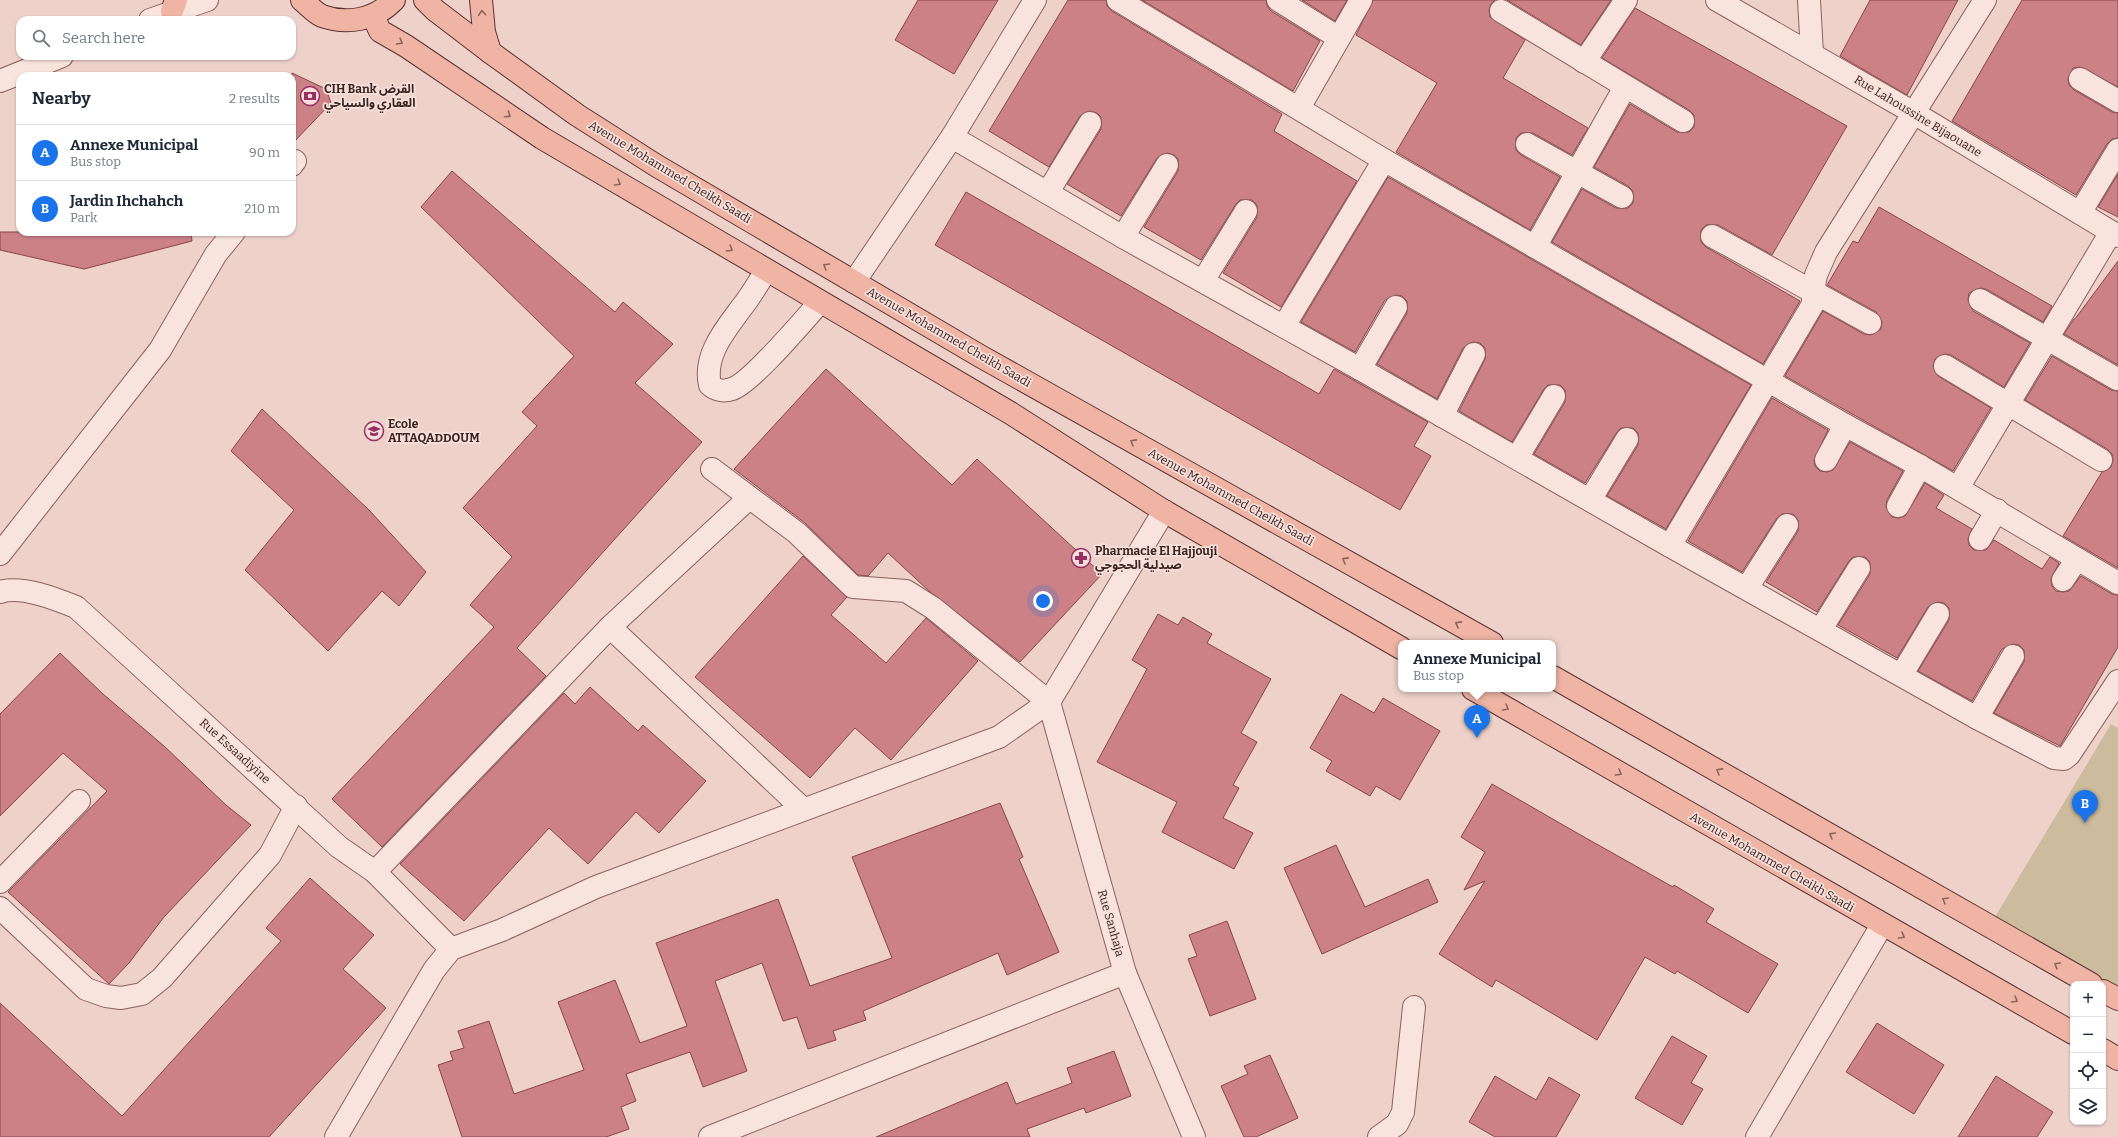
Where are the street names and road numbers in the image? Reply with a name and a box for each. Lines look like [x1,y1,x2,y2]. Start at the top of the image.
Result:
street label: Rue Lahoussine Bijaouane [1852,72,1984,160]
street label: Avenue Mohammed Cheikh Saadi [586,118,754,226]
street label: Avenue Mohammed Cheikh Saadi [864,284,1034,390]
street label: Avenue Mohammed Cheikh Saadi [1146,445,1317,549]
street label: Rue Essaadiyine [197,716,273,786]
street label: Avenue Mohammed Cheikh Saadi [1687,809,1857,915]
street label: Rue Sanhaja [1095,888,1127,959]

